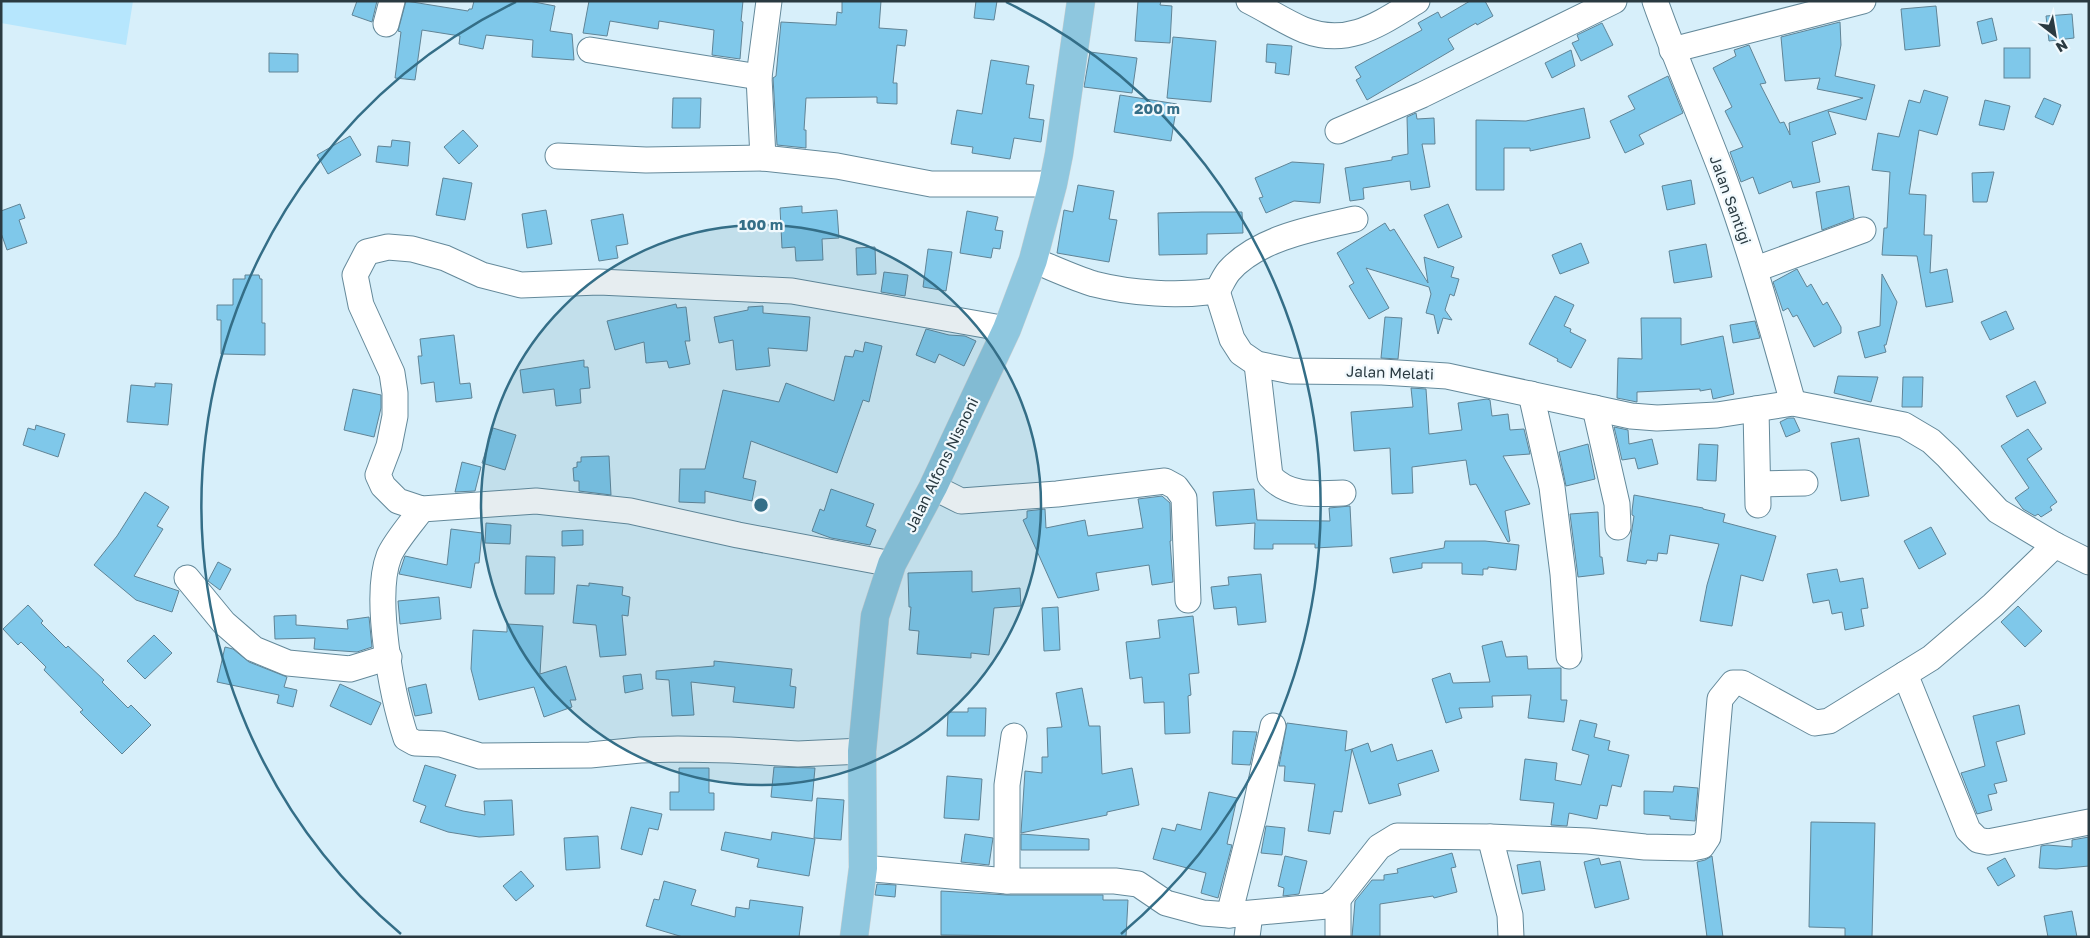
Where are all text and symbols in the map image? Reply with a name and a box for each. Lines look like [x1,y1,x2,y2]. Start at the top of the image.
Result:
north arrow [2030,10,2080,60]
text: N [2053,37,2071,57]
text: 200 m [1134,99,1180,117]
street label: Jalan Santigi [1706,153,1755,247]
text: 100 m [739,215,783,233]
street label: Jalan Melati [1346,361,1434,383]
street label: Jalan Alfons Nisnoni [901,394,981,535]
centre of rings [752,496,770,514]

